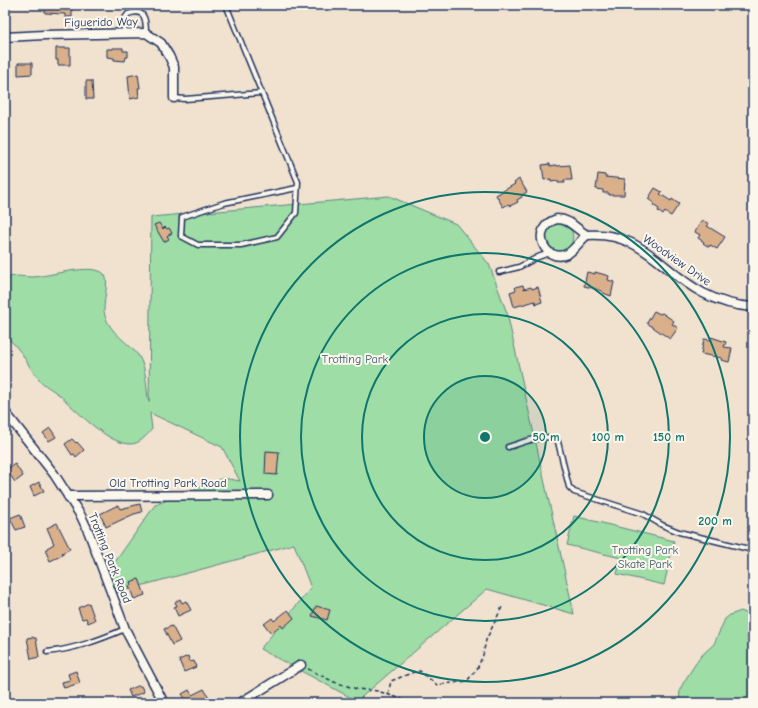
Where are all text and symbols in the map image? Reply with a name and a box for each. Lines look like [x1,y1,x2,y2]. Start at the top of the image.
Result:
street label: Figuerido Way [64,14,138,30]
street label: Woodview Drive [640,231,714,289]
park label: Trotting Park [322,352,389,366]
centre of rings [478,430,492,444]
text: 50 m [532,430,560,444]
text: 100 m [592,430,624,444]
text: 150 m [653,430,685,444]
street label: Old Trotting Park Road [109,476,227,490]
street label: Trotting Park Road [85,511,135,605]
text: 200 m [698,514,732,528]
park label: Trotting Park Skate Park [612,543,679,571]

